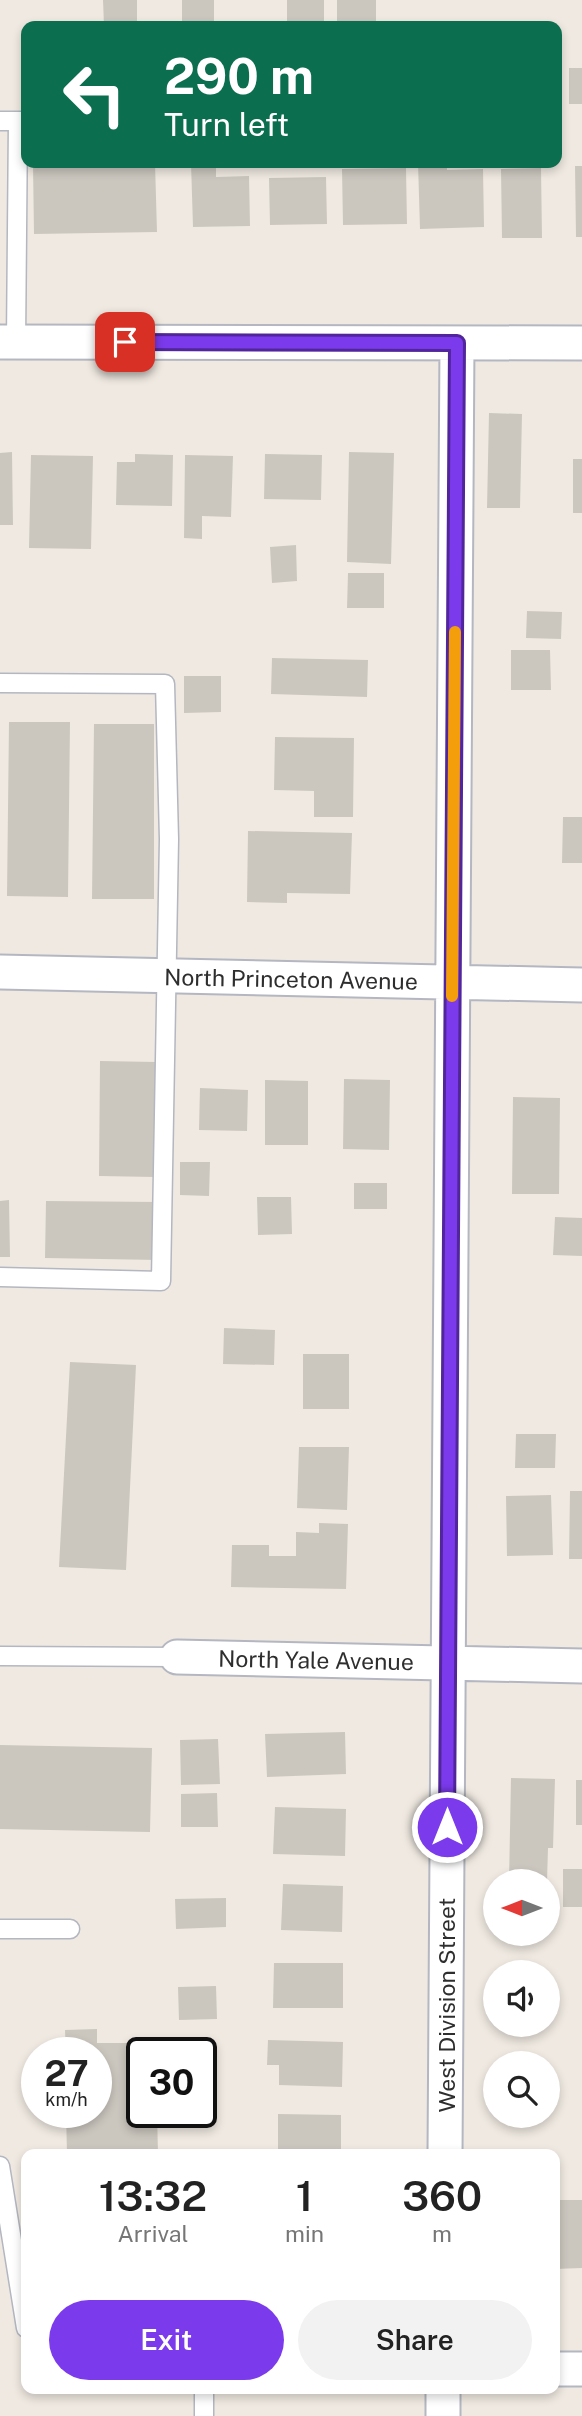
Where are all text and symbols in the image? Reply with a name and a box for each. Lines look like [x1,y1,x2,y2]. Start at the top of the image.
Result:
text: 290 m [164,47,314,105]
icon: left [49,49,140,140]
text: Turn left [164,106,289,143]
pin [95,312,155,372]
icon: arrive [106,323,144,361]
street label: North Princeton Avenue [164,963,418,995]
street label: North Yale Avenue [218,1645,414,1675]
position arrow [410,1790,484,1864]
north arrow [483,1869,560,1946]
map controls [483,1869,560,2128]
street label: West Division Street [433,1897,460,2113]
button: sound [483,1960,560,2037]
speed limit sign: 30 [126,2037,217,2128]
button: search [483,2051,560,2128]
text: 27 [44,2053,89,2094]
text: km/h [45,2089,88,2110]
text: 13:32 [99,2171,207,2220]
text: 1 [296,2171,313,2220]
text: 360 [402,2171,482,2220]
text: Arrival [118,2220,189,2247]
text: min [285,2220,324,2247]
text: m [432,2220,452,2247]
button: Exit [49,2300,284,2380]
button: Share [298,2300,532,2380]

